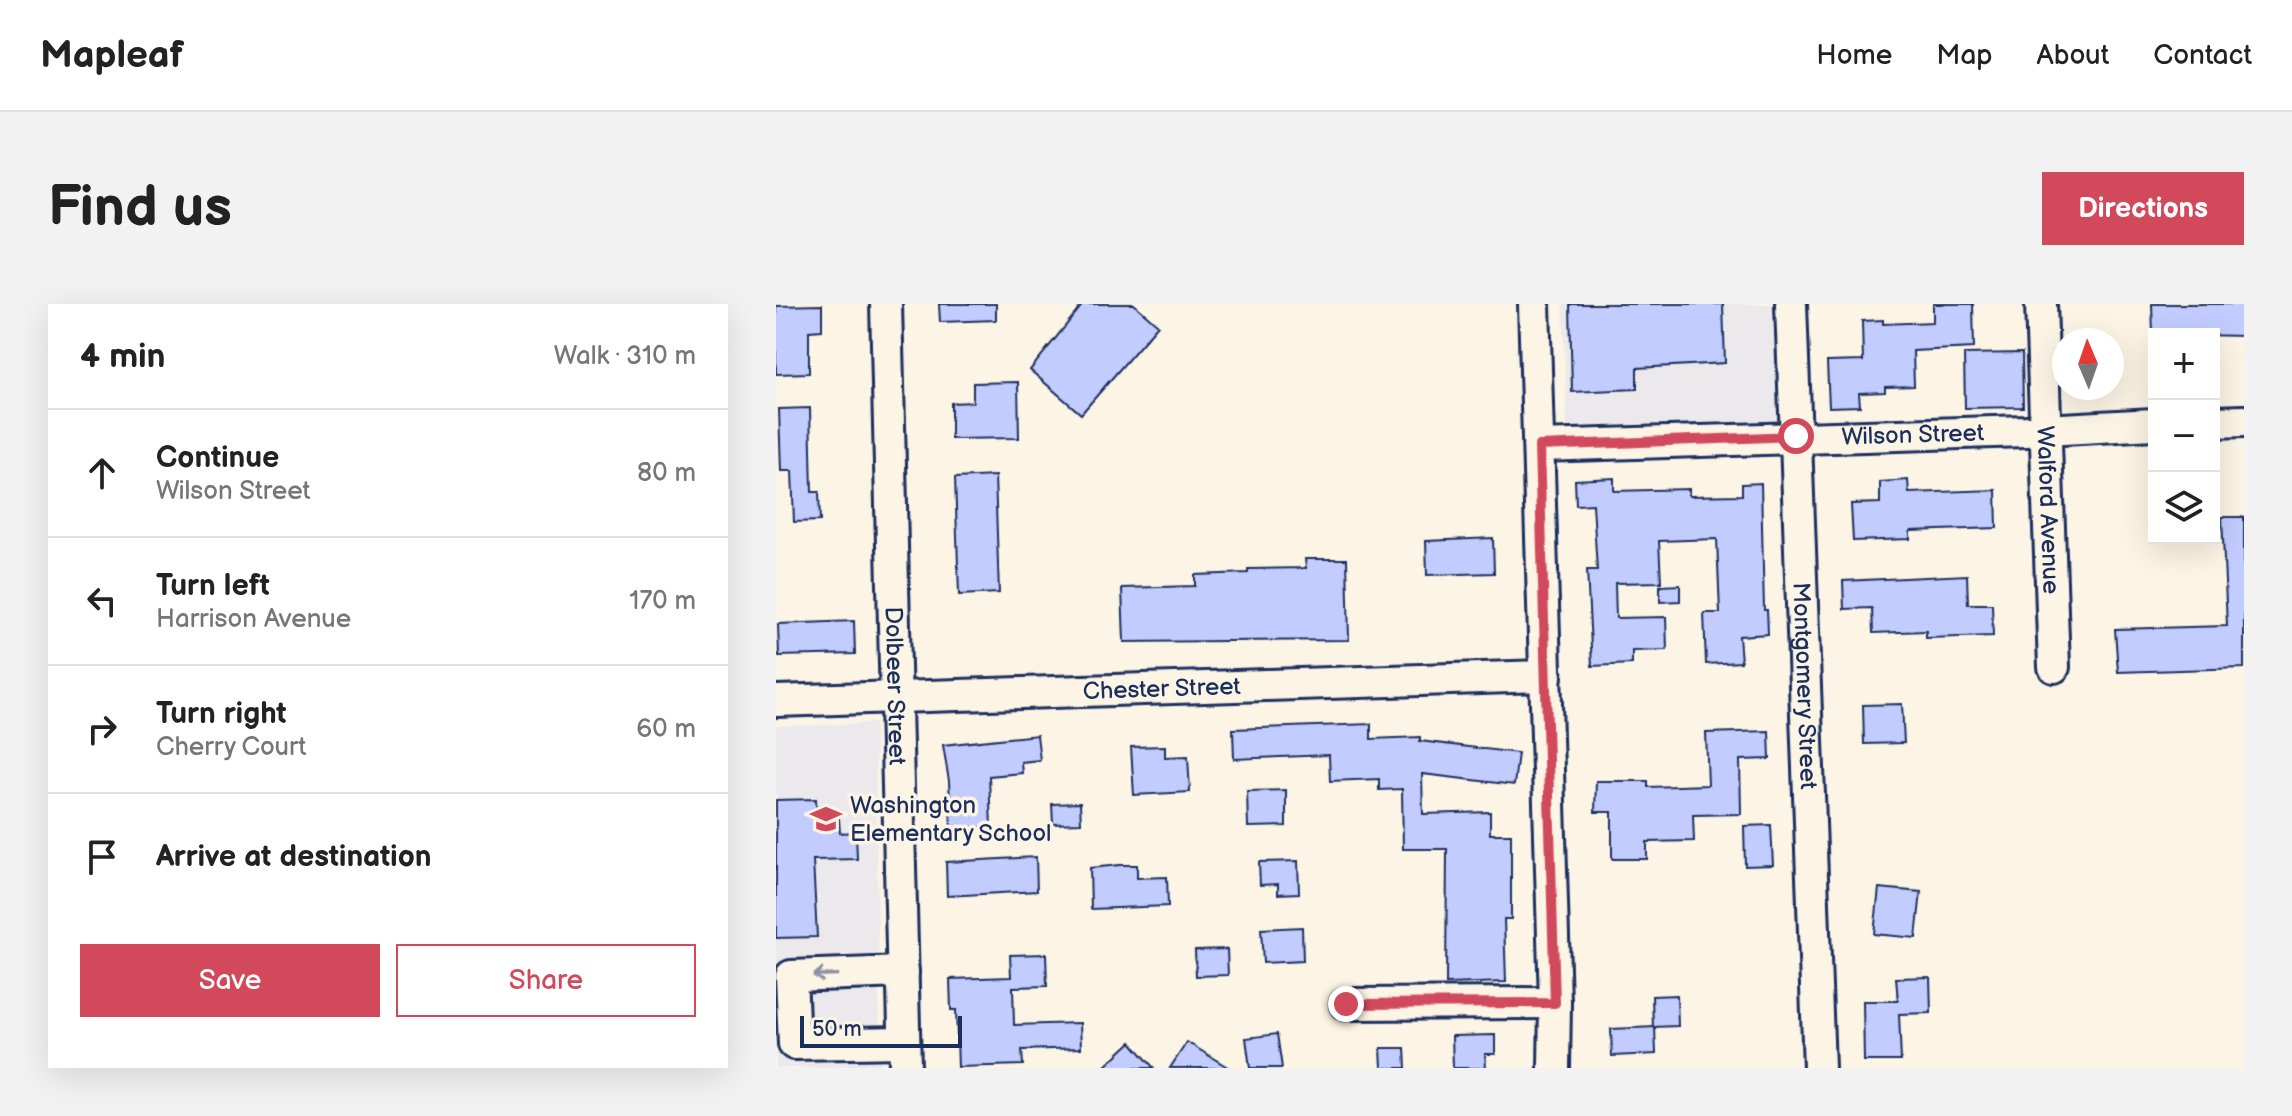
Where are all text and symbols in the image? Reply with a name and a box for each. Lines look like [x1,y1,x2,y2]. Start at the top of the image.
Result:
text: Mapleaf [40,33,184,78]
text: Home [1816,39,1892,72]
text: Map [1936,39,1993,72]
text: About [2037,39,2109,72]
text: Contact [2153,39,2252,72]
button: Directions [2042,172,2244,245]
text: Find us [48,175,232,242]
north arrow [2052,328,2124,400]
map controls [2148,328,2220,544]
button: + [2148,328,2220,400]
text: 4 min [80,336,166,377]
text: Walk · 310 m [554,341,696,372]
button: − [2148,400,2220,472]
route start [1778,418,1814,454]
street label: Wilson Street [1841,418,1985,452]
street label: Walford Avenue [2030,425,2065,595]
text: Continue [156,440,279,476]
icon: ahead [80,451,124,495]
text: 80 m [637,458,696,489]
button: layers [2148,472,2220,544]
text: Wilson Street [156,476,311,507]
text: Turn left [156,568,270,604]
icon: left [80,579,124,623]
street label: Montgomery Street [1786,582,1823,791]
text: 170 m [629,586,696,617]
text: Harrison Avenue [156,604,351,635]
street label: Dolbeer Street [879,606,911,766]
street label: Chester Street [1082,672,1242,706]
text: Turn right [156,696,287,732]
icon: right [80,707,124,751]
text: 60 m [636,714,696,745]
text: Cherry Court [156,732,307,763]
place label: Washington Elementary School [850,791,1051,848]
school or university icon: Washington Elementary School [809,802,843,836]
icon: arrive [80,835,124,879]
text: Arrive at destination [156,839,432,875]
button: Save [80,944,380,1017]
button: Share [396,944,696,1017]
one-way arrow [812,967,839,982]
route end [1328,986,1364,1022]
scale bar [800,1012,962,1048]
text: 50 m [812,1016,862,1043]

